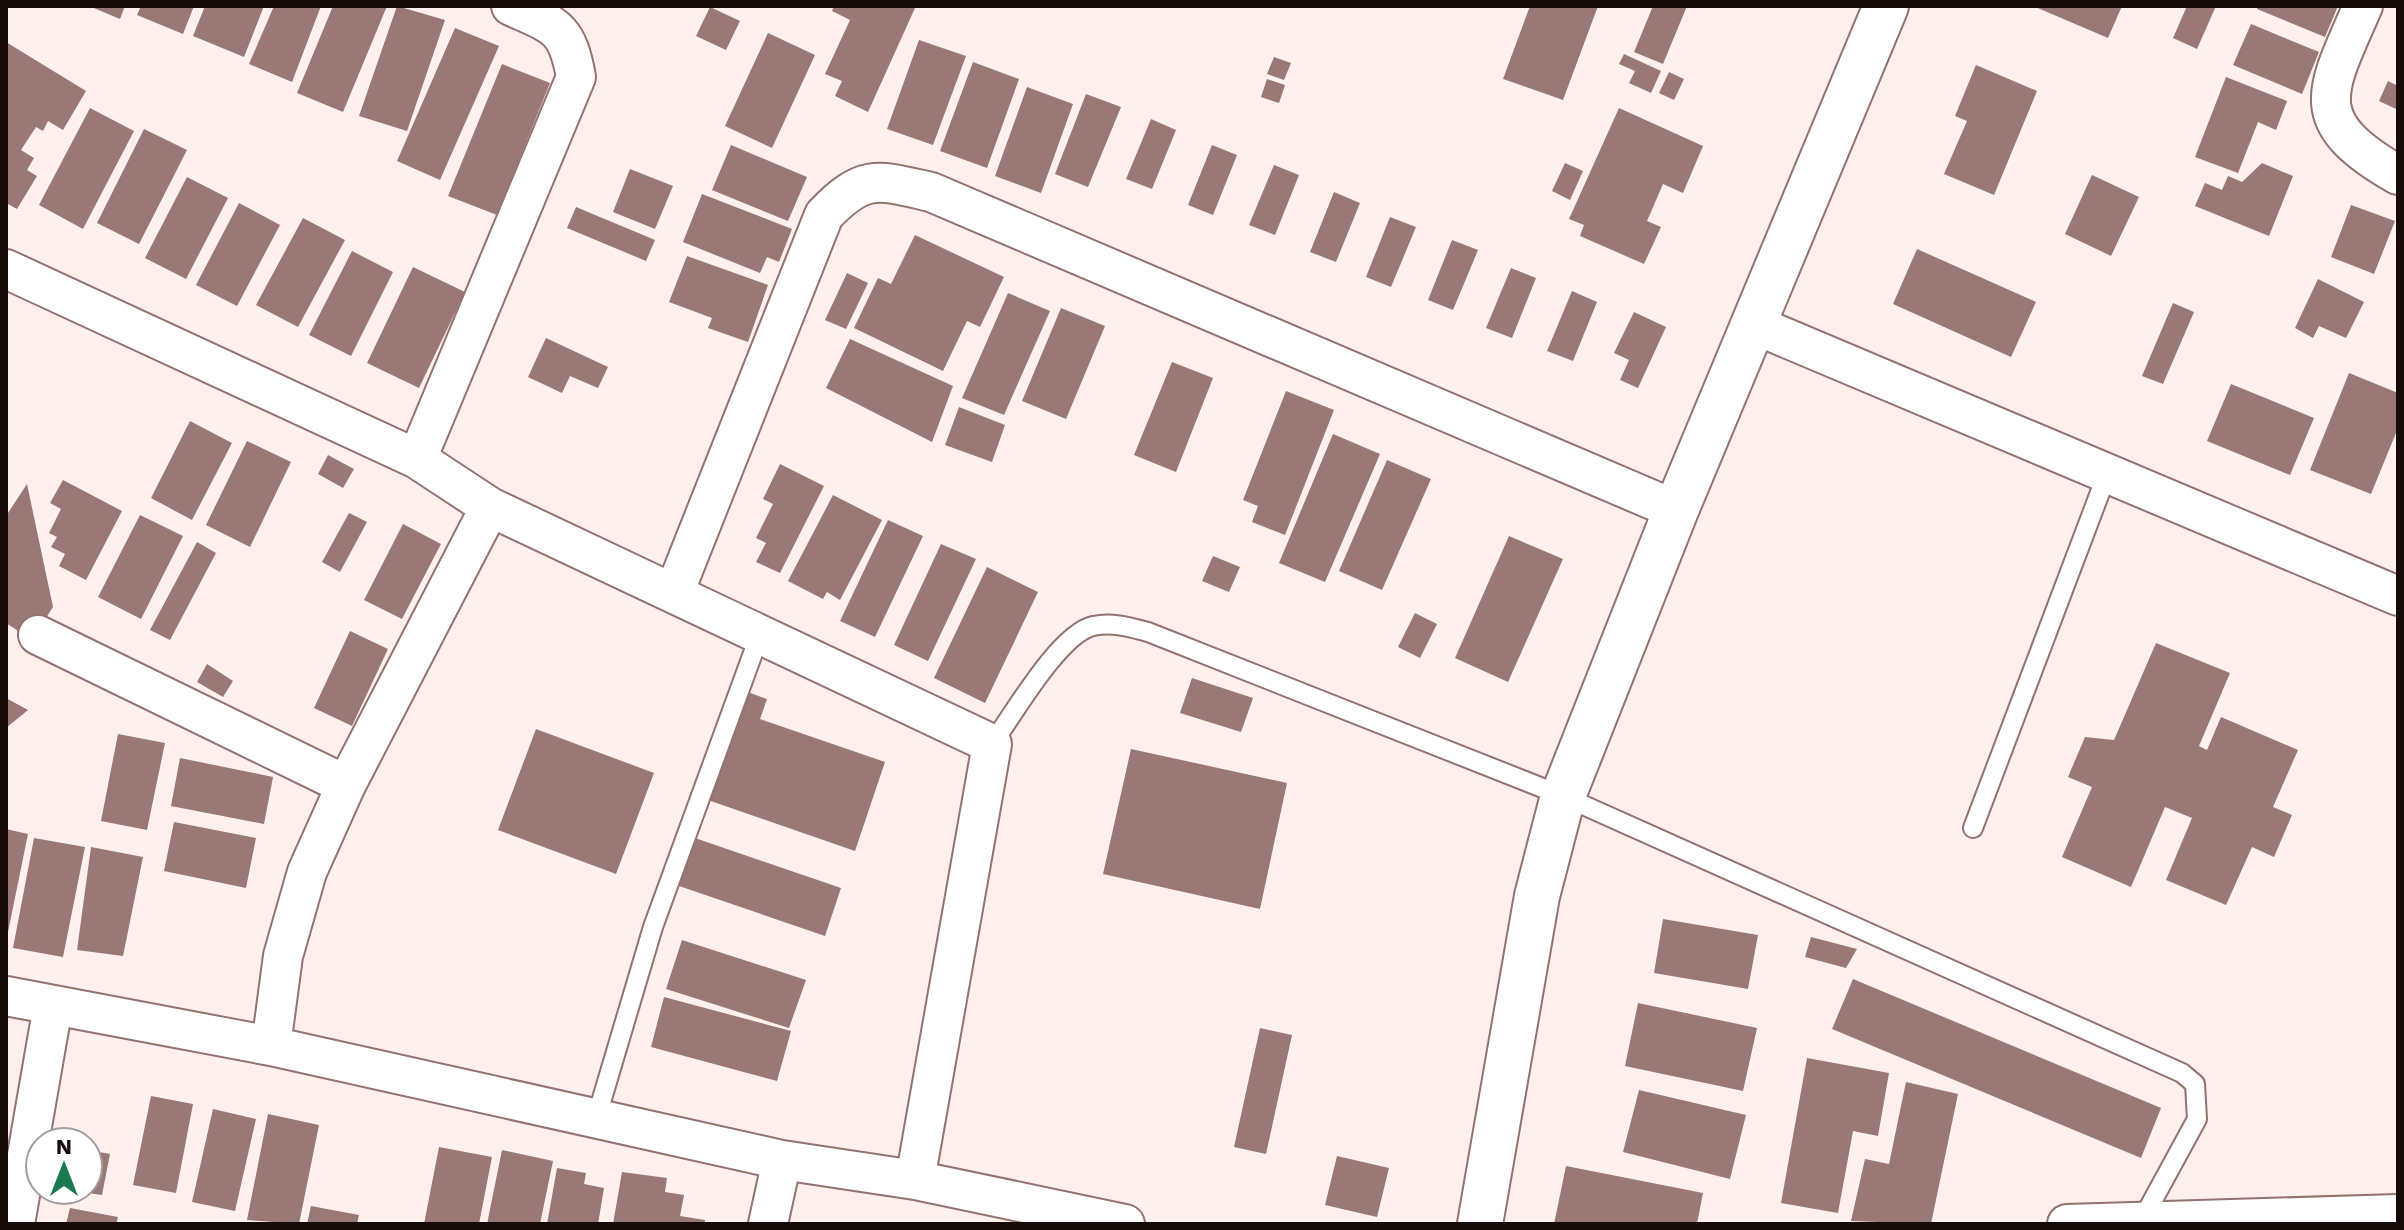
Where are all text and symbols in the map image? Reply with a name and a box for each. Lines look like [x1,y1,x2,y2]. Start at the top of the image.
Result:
north arrow [24,1126,104,1206]
text: N [56,1134,72,1159]

